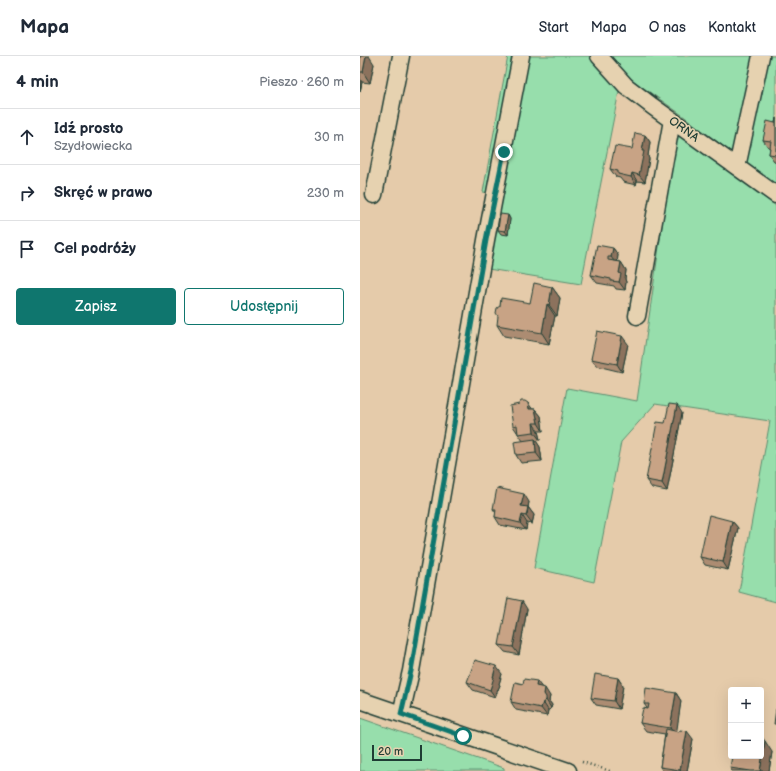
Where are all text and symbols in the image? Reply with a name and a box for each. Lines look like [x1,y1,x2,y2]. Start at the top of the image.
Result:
text: Mapa [20,16,69,39]
text: Start [539,19,569,36]
text: Mapa [591,19,627,36]
text: O nas [649,19,686,36]
text: Kontakt [708,19,756,36]
text: 4 min [16,72,59,92]
text: Pieszo · 260 m [259,74,344,90]
street label: ORNA [666,113,702,146]
text: Idź prosto [54,119,123,138]
icon: ahead [16,126,38,148]
text: 30 m [314,129,344,145]
text: Szydłowiecka [54,138,132,154]
route end [495,143,513,161]
icon: right [16,182,38,204]
text: Skręć w prawo [54,183,153,202]
text: 230 m [307,185,344,201]
icon: arrive [16,238,38,260]
text: Cel podróży [54,239,136,258]
button: Zapisz [16,288,176,325]
button: Udostępnij [184,288,344,325]
map controls [728,687,764,759]
button: + [728,687,764,723]
button: − [728,723,764,759]
route start [454,727,472,745]
scale bar [372,743,422,762]
text: 20 m [378,745,403,758]

